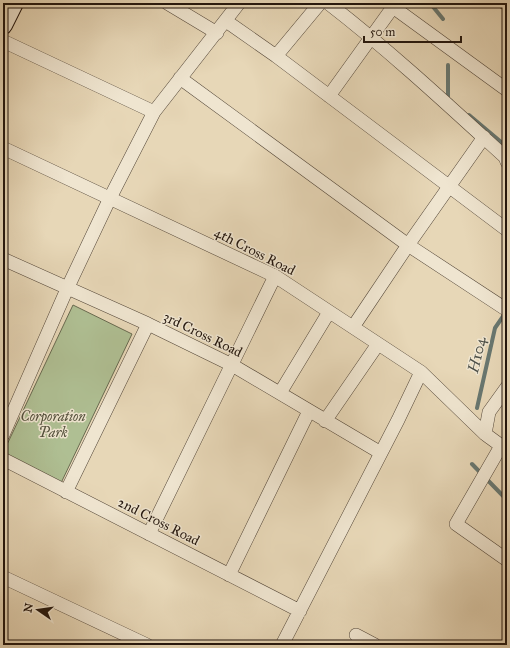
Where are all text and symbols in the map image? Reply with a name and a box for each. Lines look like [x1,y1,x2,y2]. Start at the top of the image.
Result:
scale bar [364,18,461,44]
text: 50 m [370,25,395,39]
street label: 4th Cross Road [211,224,298,279]
street label: 3rd Cross Road [161,308,245,361]
water label: H104 [464,335,490,376]
park label: Corporation Park [20,408,86,441]
street label: 2nd Cross Road [115,494,202,549]
north arrow [18,590,58,630]
text: N [21,601,36,614]

